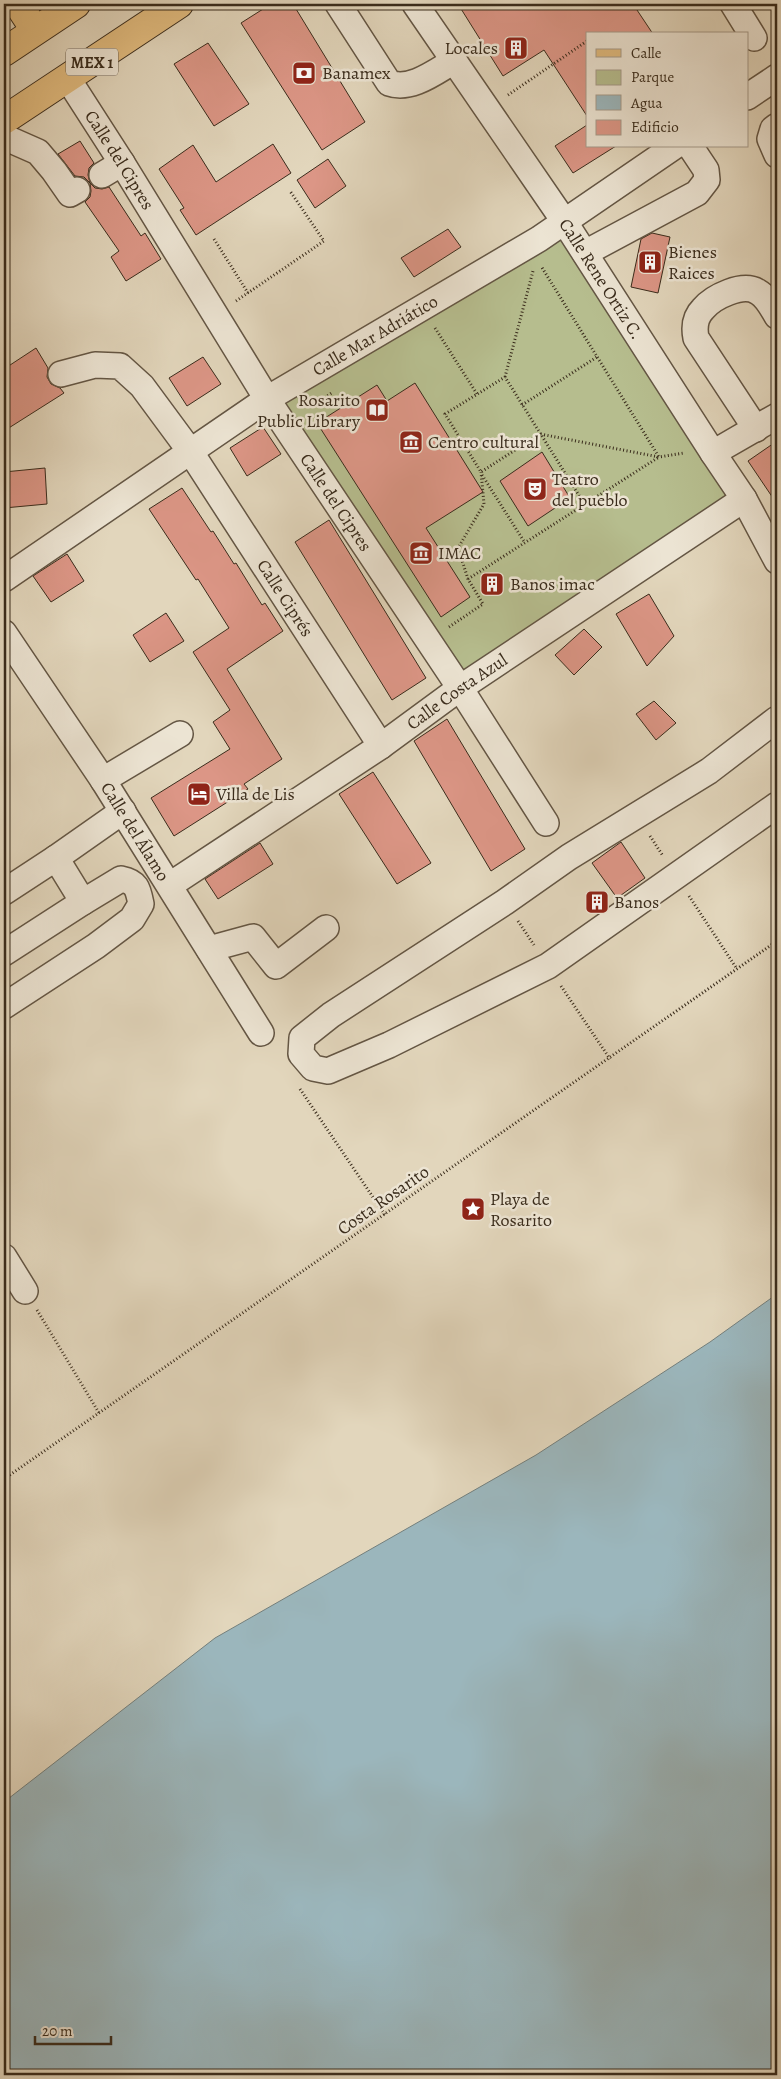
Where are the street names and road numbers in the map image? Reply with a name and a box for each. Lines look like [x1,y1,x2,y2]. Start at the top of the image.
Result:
road number: MEX 1 [66,48,118,76]
street label: Calle del Cipres [79,106,160,214]
street label: Calle Rene Ortiz C. [553,214,649,344]
street label: Calle Mar Adriático [308,289,442,382]
street label: Calle del Cipres [294,448,377,556]
street label: Calle Ciprés [251,555,319,641]
street label: Calle Costa Azul [402,648,512,735]
street label: Calle del Álamo [95,777,175,886]
street label: Costa Rosarito [332,1159,434,1240]

